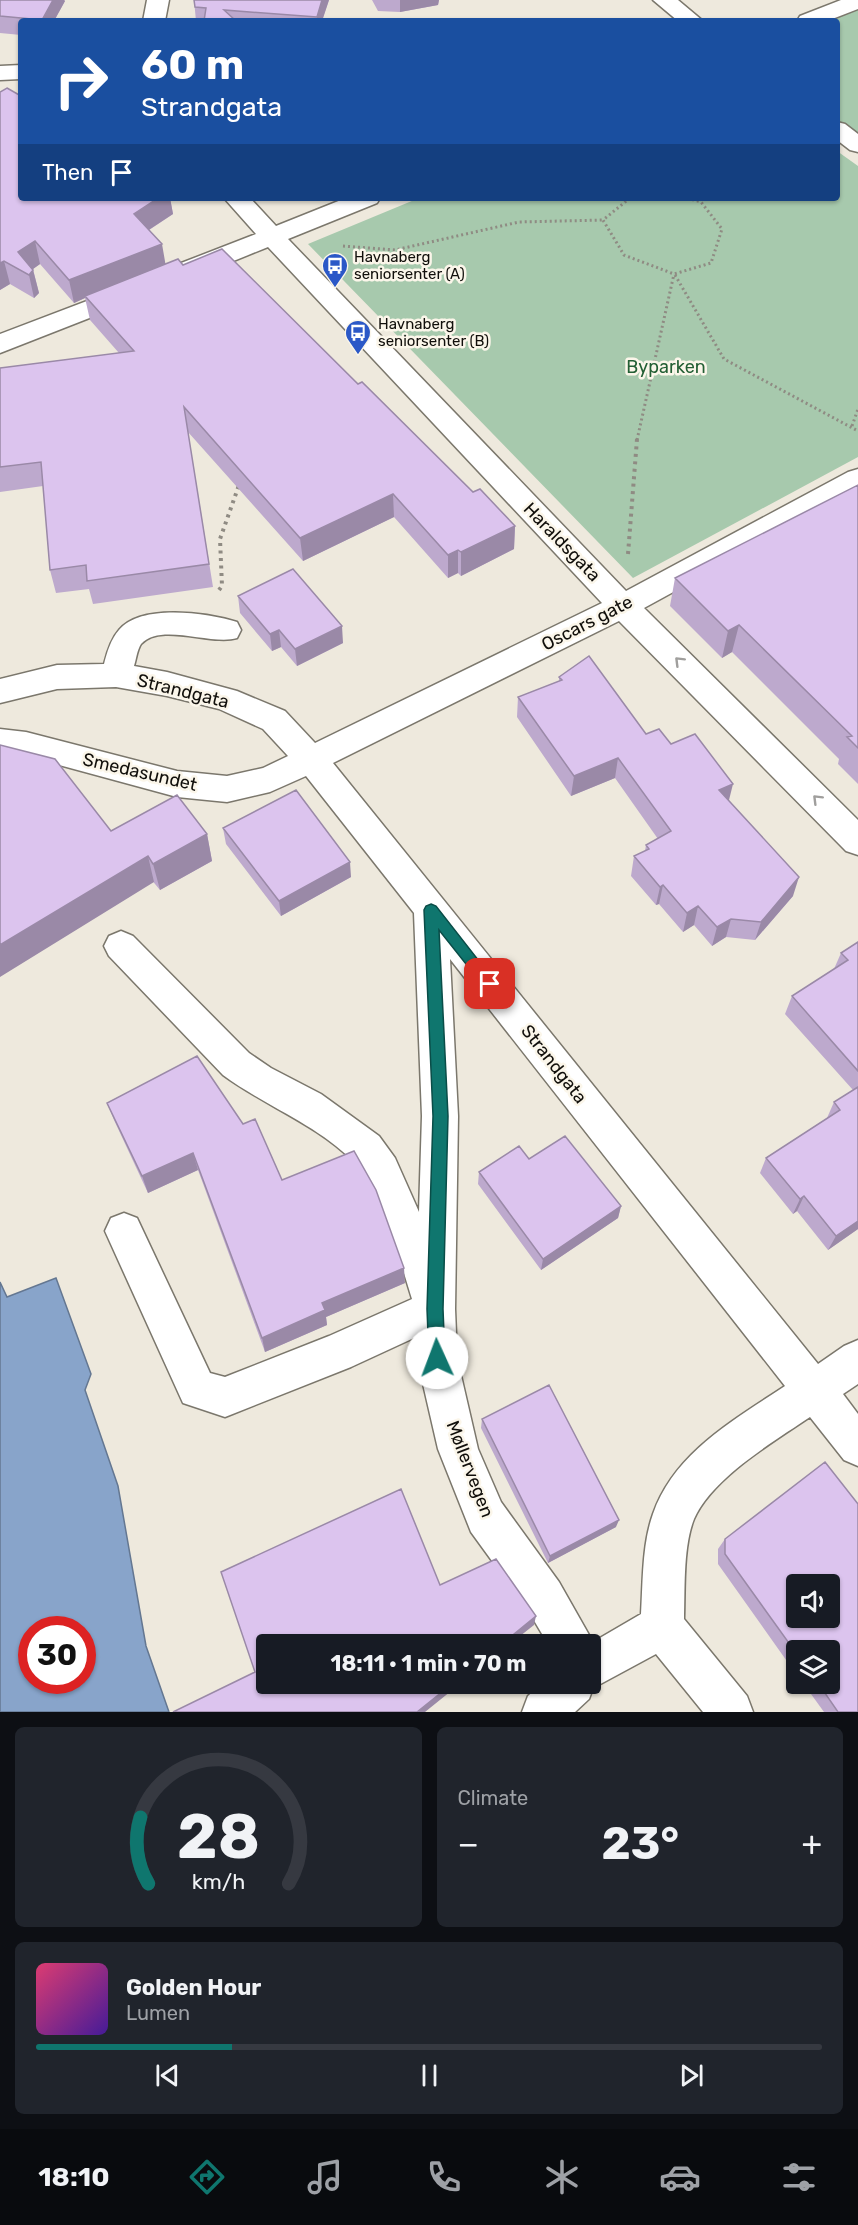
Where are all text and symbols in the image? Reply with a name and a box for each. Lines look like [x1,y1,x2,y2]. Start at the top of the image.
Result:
text: 60 m [141,40,244,90]
icon: right [42,42,120,120]
text: Strandgata [141,91,282,123]
icon: arrive [105,156,138,189]
text: Then [42,159,93,186]
place label: Havnaberg seniorsenter (A) [354,248,465,283]
bus stop icon: Havnaberg seniorsenter (A) [320,251,350,289]
place label: Havnaberg seniorsenter (B) [378,315,489,350]
bus stop icon: Havnaberg seniorsenter (B) [343,318,373,356]
park label: Byparken [626,356,706,378]
street label: Haraldsgata [519,498,605,586]
street label: Oscars gate [538,591,636,655]
one-way arrow [675,658,686,669]
street label: Strandgata [135,669,231,713]
street label: Smedasundet [81,748,199,796]
one-way arrow [813,796,824,807]
pin [464,958,515,1009]
icon: arrive [473,967,506,1000]
street label: Strandgata [516,1020,592,1108]
position arrow [405,1326,469,1390]
street label: Møllervegen [441,1418,499,1520]
map controls [786,1574,840,1694]
button: sound [786,1574,840,1628]
speed limit sign: 30 [18,1616,96,1694]
button: layers [786,1640,840,1694]
text: 18:11 · 1 min · 70 m [331,1650,527,1677]
text: Climate [458,1786,528,1810]
text: 28 [177,1800,260,1874]
text: 23° [601,1817,679,1870]
text: − [458,1824,479,1863]
text: + [801,1824,822,1863]
text: km/h [191,1869,245,1894]
text: Golden Hour [126,1974,261,2001]
text: Lumen [126,2001,190,2025]
icon: previous [151,2059,184,2092]
icon: pause [413,2059,446,2092]
icon: next [675,2059,708,2092]
icon: directions [186,2156,228,2198]
icon: music [304,2156,346,2198]
icon: phone [423,2156,465,2198]
icon: climate [541,2156,583,2198]
icon: car [659,2156,701,2198]
icon: filters [778,2156,820,2198]
text: 18:10 [38,2161,110,2193]

